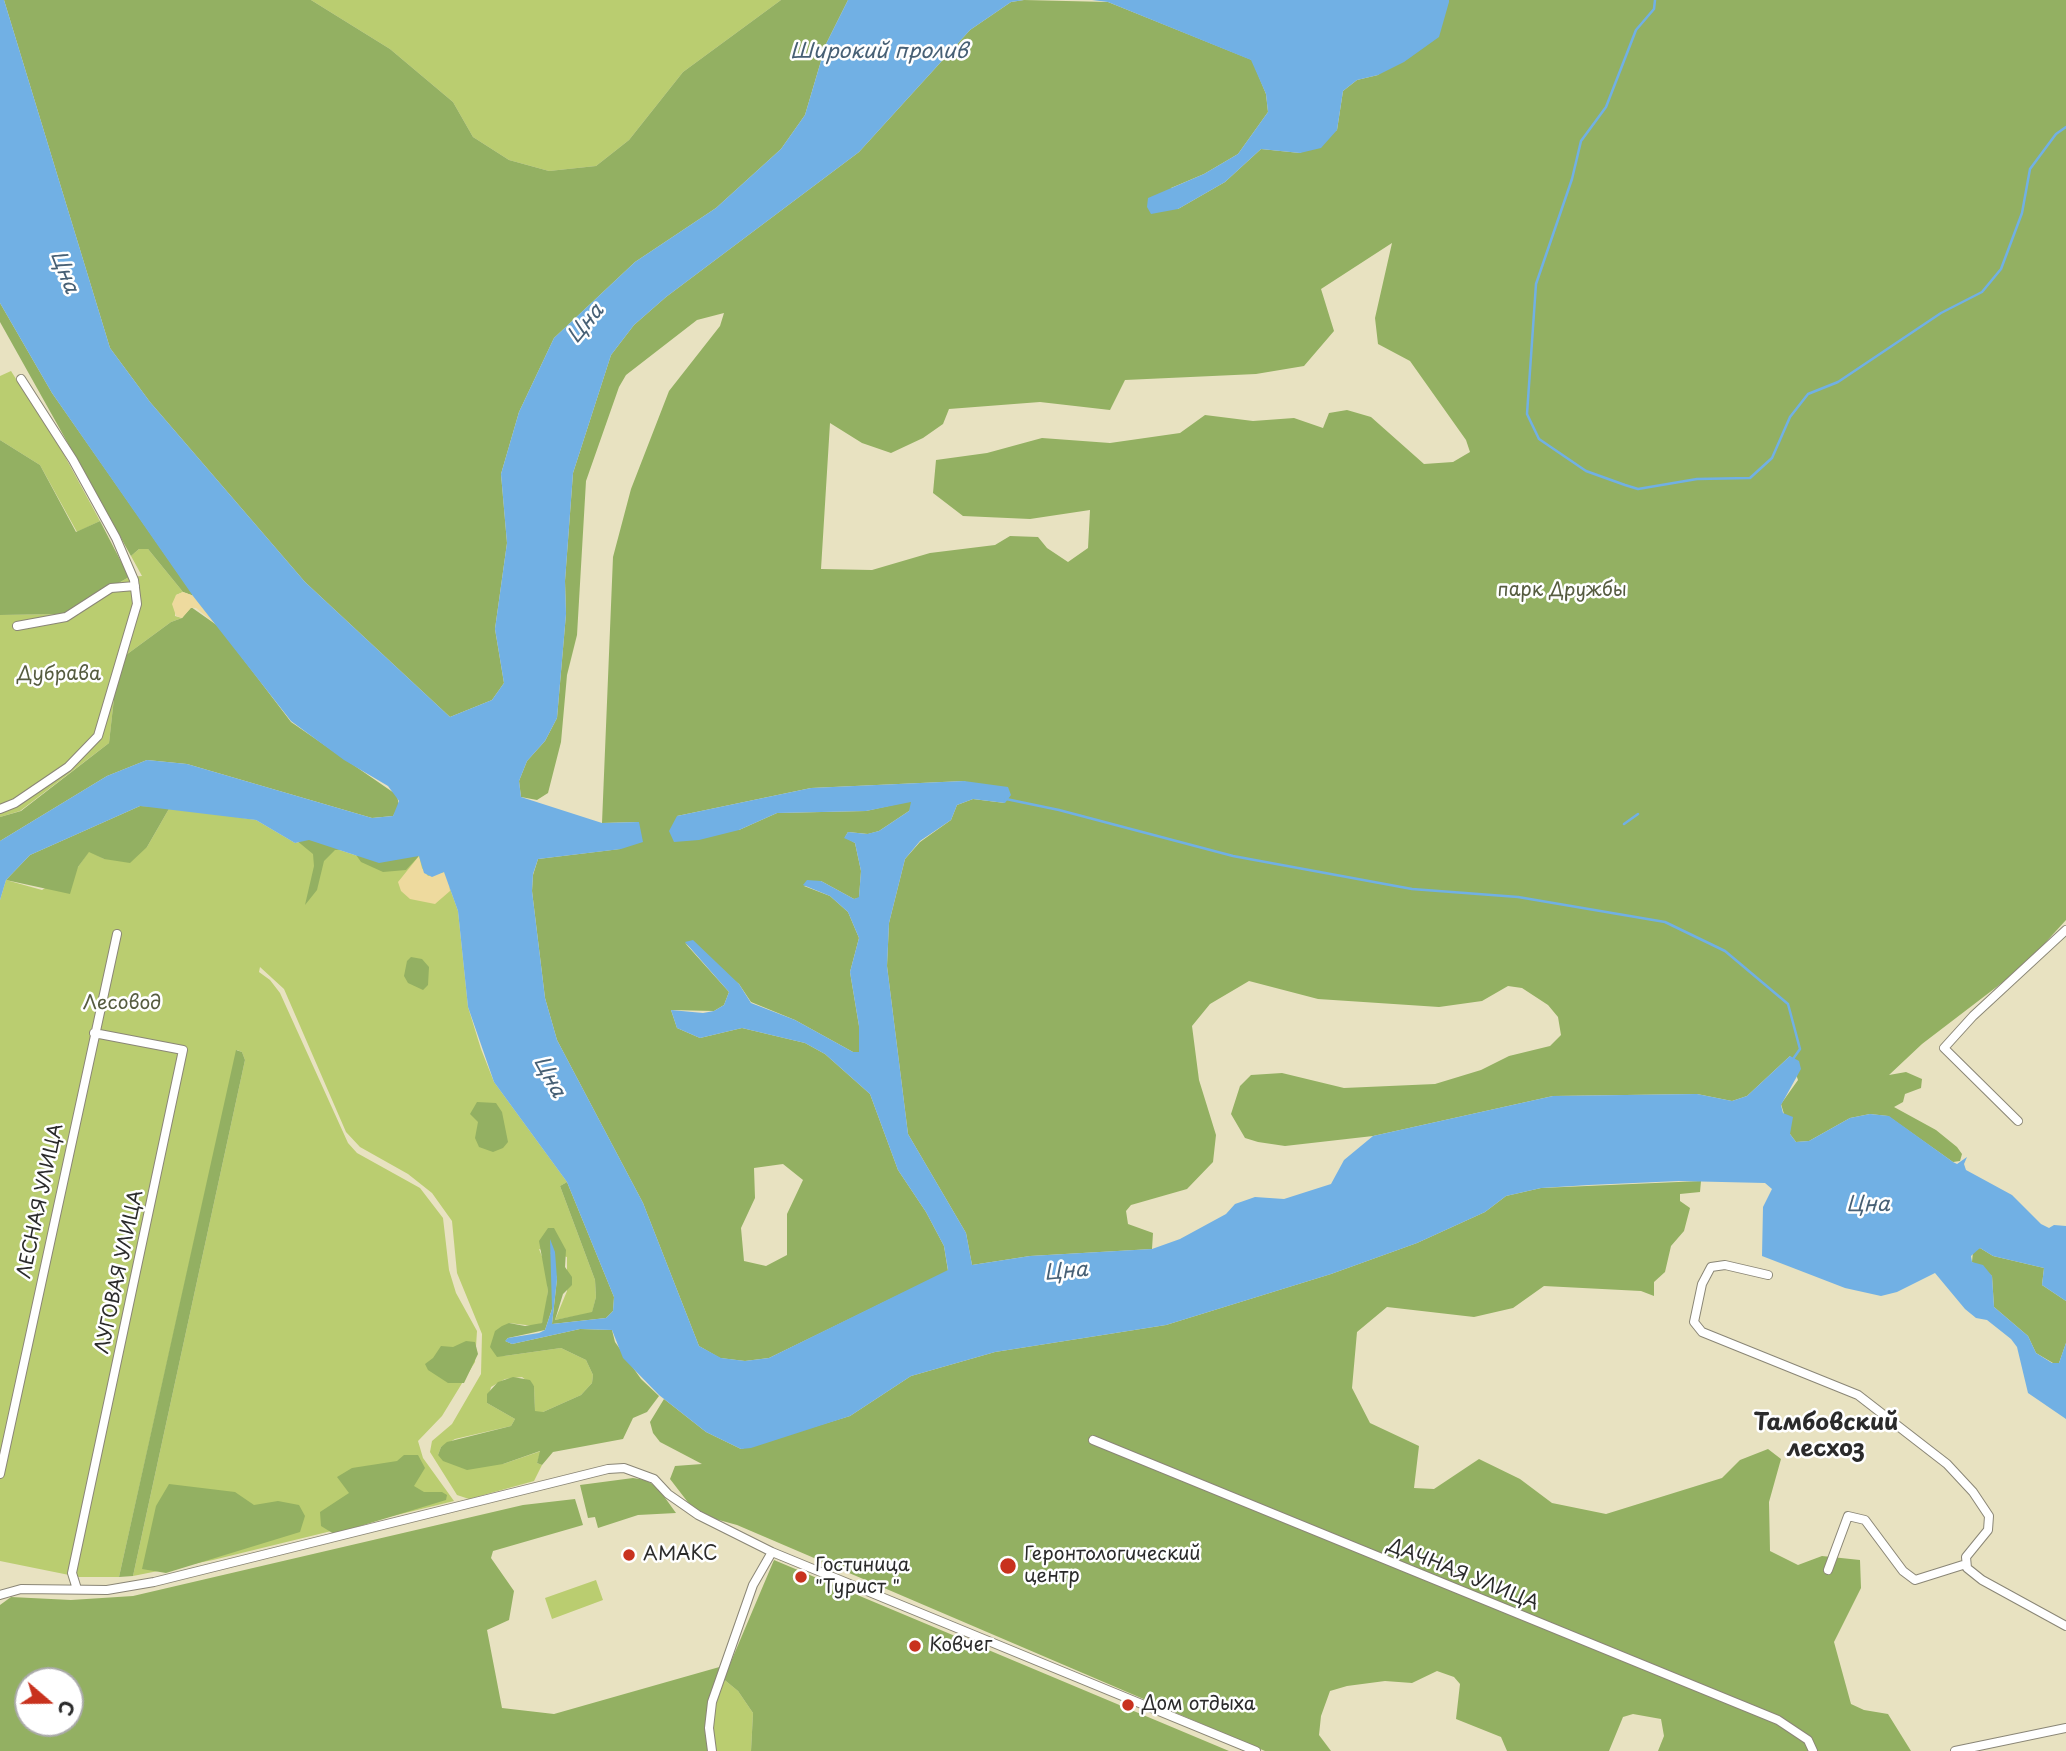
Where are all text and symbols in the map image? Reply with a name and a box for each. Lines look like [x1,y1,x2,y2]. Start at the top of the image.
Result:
water label: Широкий пролив [790,39,968,65]
water label: Цна [44,247,84,297]
water label: Цна [562,299,610,349]
park label: парк Дружбы [1497,580,1627,602]
park label: Дубрава [17,664,101,686]
park label: Лесовод [83,993,161,1015]
water label: Цна [528,1052,570,1102]
street label: ЛЕСНАЯ УЛИЦА [13,1122,69,1280]
street label: ЛУГОВАЯ УЛИЦА [92,1188,148,1356]
water label: Цна [1846,1192,1890,1218]
water label: Цна [1043,1258,1089,1286]
district label: Тамбовский лесхоз [1754,1410,1898,1464]
street label: ДАЧНАЯ УЛИЦА [1384,1534,1542,1616]
place label: АМАКС [643,1544,718,1566]
place label: Геронтологический центр [1024,1544,1200,1588]
marker: АМАКС [621,1547,637,1563]
place label: Гостиница "Турист " [815,1555,910,1599]
marker: Геронтологический центр [998,1556,1018,1576]
marker: Гостиница "Турист " [793,1569,809,1585]
place label: Ковчег [929,1635,992,1657]
marker: Ковчег [907,1638,923,1654]
north arrow [14,1667,84,1737]
place label: Дом отдыха [1142,1694,1255,1716]
text: С [51,1697,82,1720]
marker: Дом отдыха [1120,1697,1136,1713]

